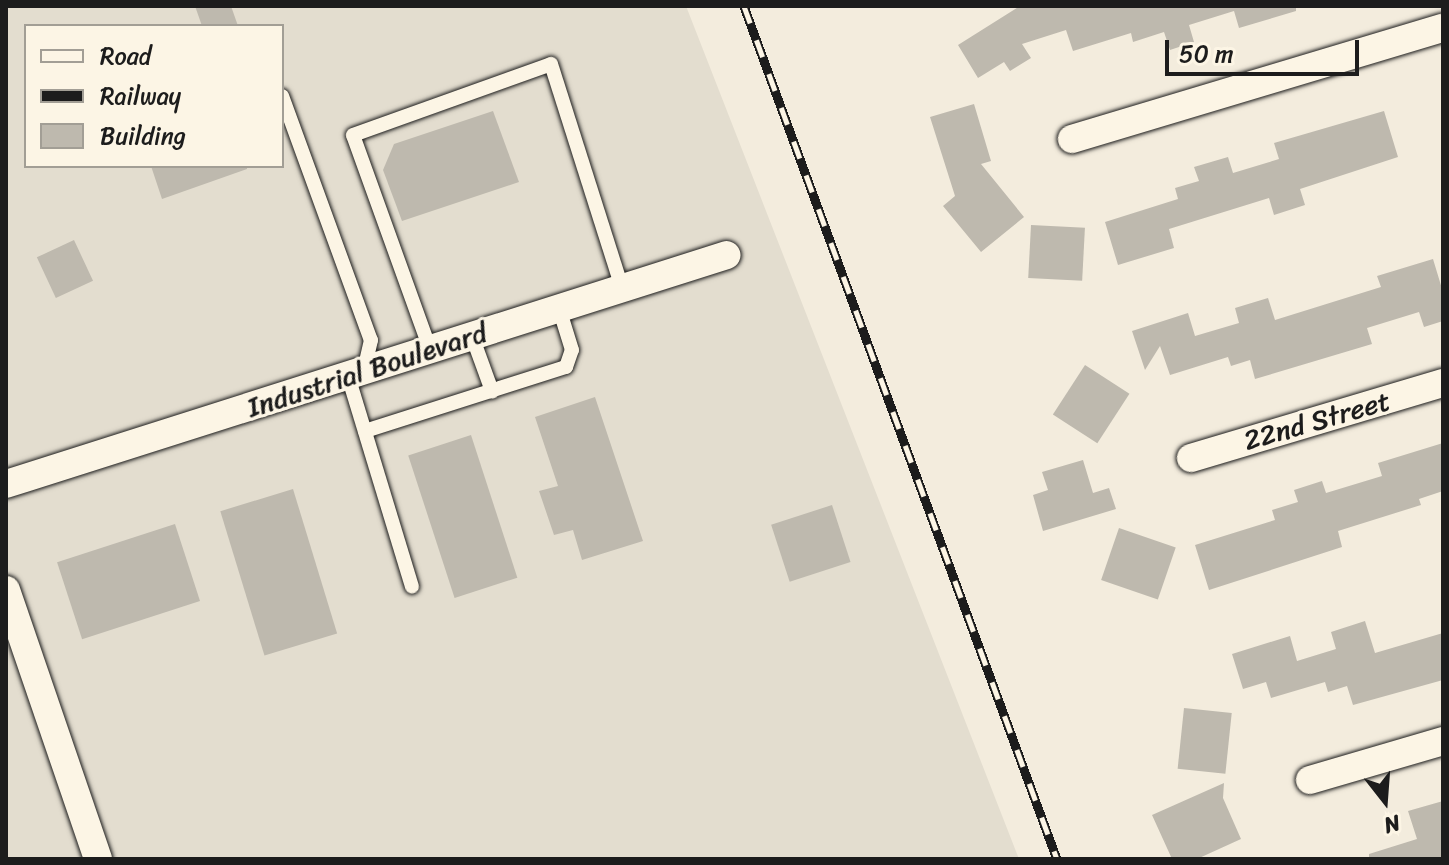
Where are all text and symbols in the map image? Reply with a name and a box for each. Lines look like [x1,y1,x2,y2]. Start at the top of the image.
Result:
legend [24,24,284,168]
scale bar [1169,24,1363,74]
text: 50 m [1179,33,1234,75]
text: Road [100,35,151,77]
text: Railway [100,75,181,117]
text: Building [100,115,186,157]
street label: Industrial Boulevard [243,315,491,425]
street label: 22nd Street [1240,384,1394,458]
north arrow [1345,761,1425,841]
text: N [1379,804,1405,845]

